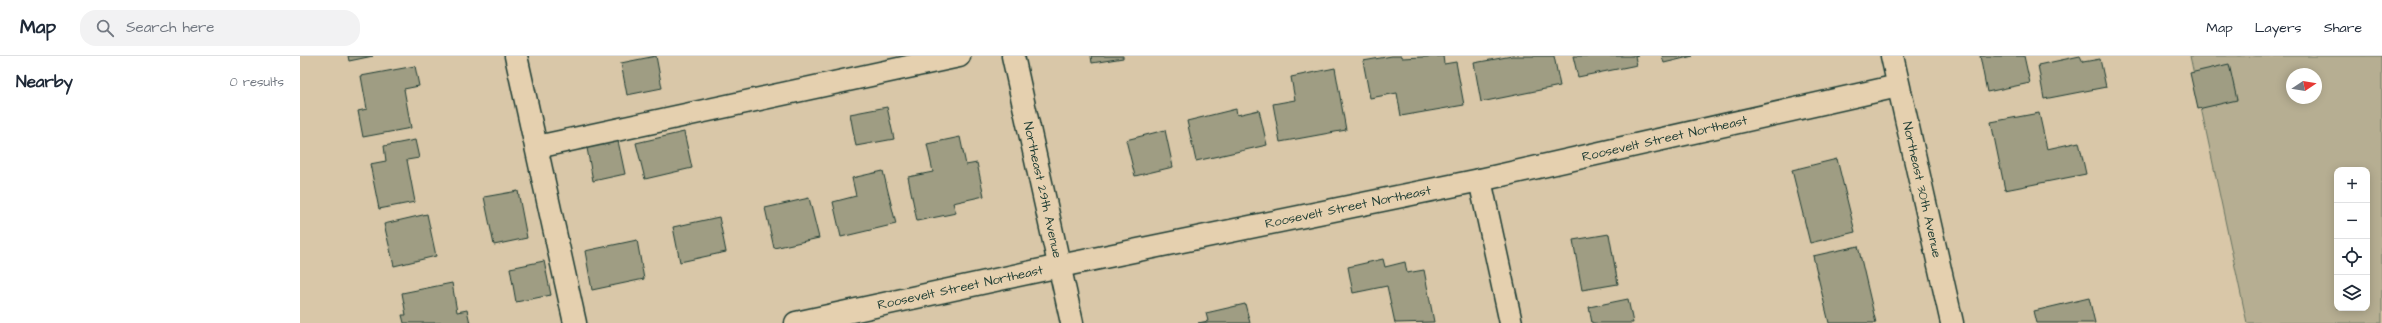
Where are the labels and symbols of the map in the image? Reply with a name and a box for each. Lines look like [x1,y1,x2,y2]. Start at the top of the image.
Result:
north arrow [2286,68,2322,104]
street label: Roosevelt Street Northeast [1580,111,1750,166]
street label: Northeast 29th Avenue [1019,120,1066,260]
street label: Northeast 30th Avenue [1898,120,1946,259]
street label: Roosevelt Street Northeast [1263,181,1433,233]
street label: Roosevelt Street Northeast [876,261,1045,314]

